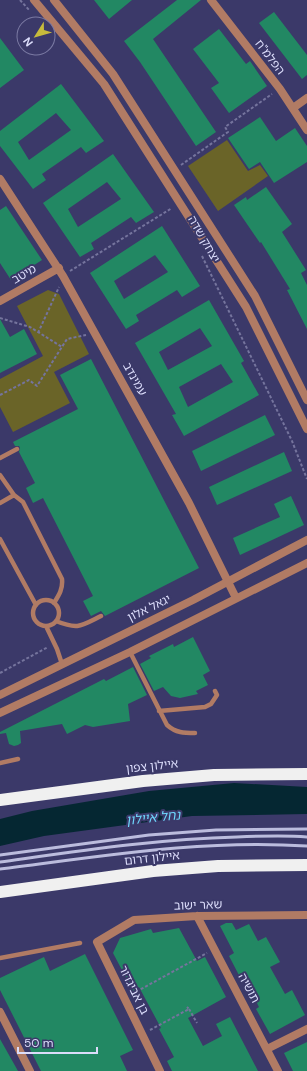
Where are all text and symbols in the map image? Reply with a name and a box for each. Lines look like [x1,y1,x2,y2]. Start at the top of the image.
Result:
north arrow [16,16,56,56]
text: N [20,35,36,49]
street label: הפלמ"ח [251,36,289,78]
street label: יצחק שדה [184,213,224,265]
street label: מיטב [9,261,39,287]
street label: עמינדב [119,359,151,399]
street label: יגאל אלון [125,591,173,625]
street label: איילון צפון [125,755,179,777]
water label: נחל איילון [125,806,182,829]
street label: איילון דרום [124,847,181,869]
street label: שאר ישוב [173,896,223,914]
street label: בן אביגדור [115,963,153,1017]
street label: תושיה [235,970,263,1006]
scale bar [18,1029,97,1055]
text: 50 m [24,1035,53,1051]

